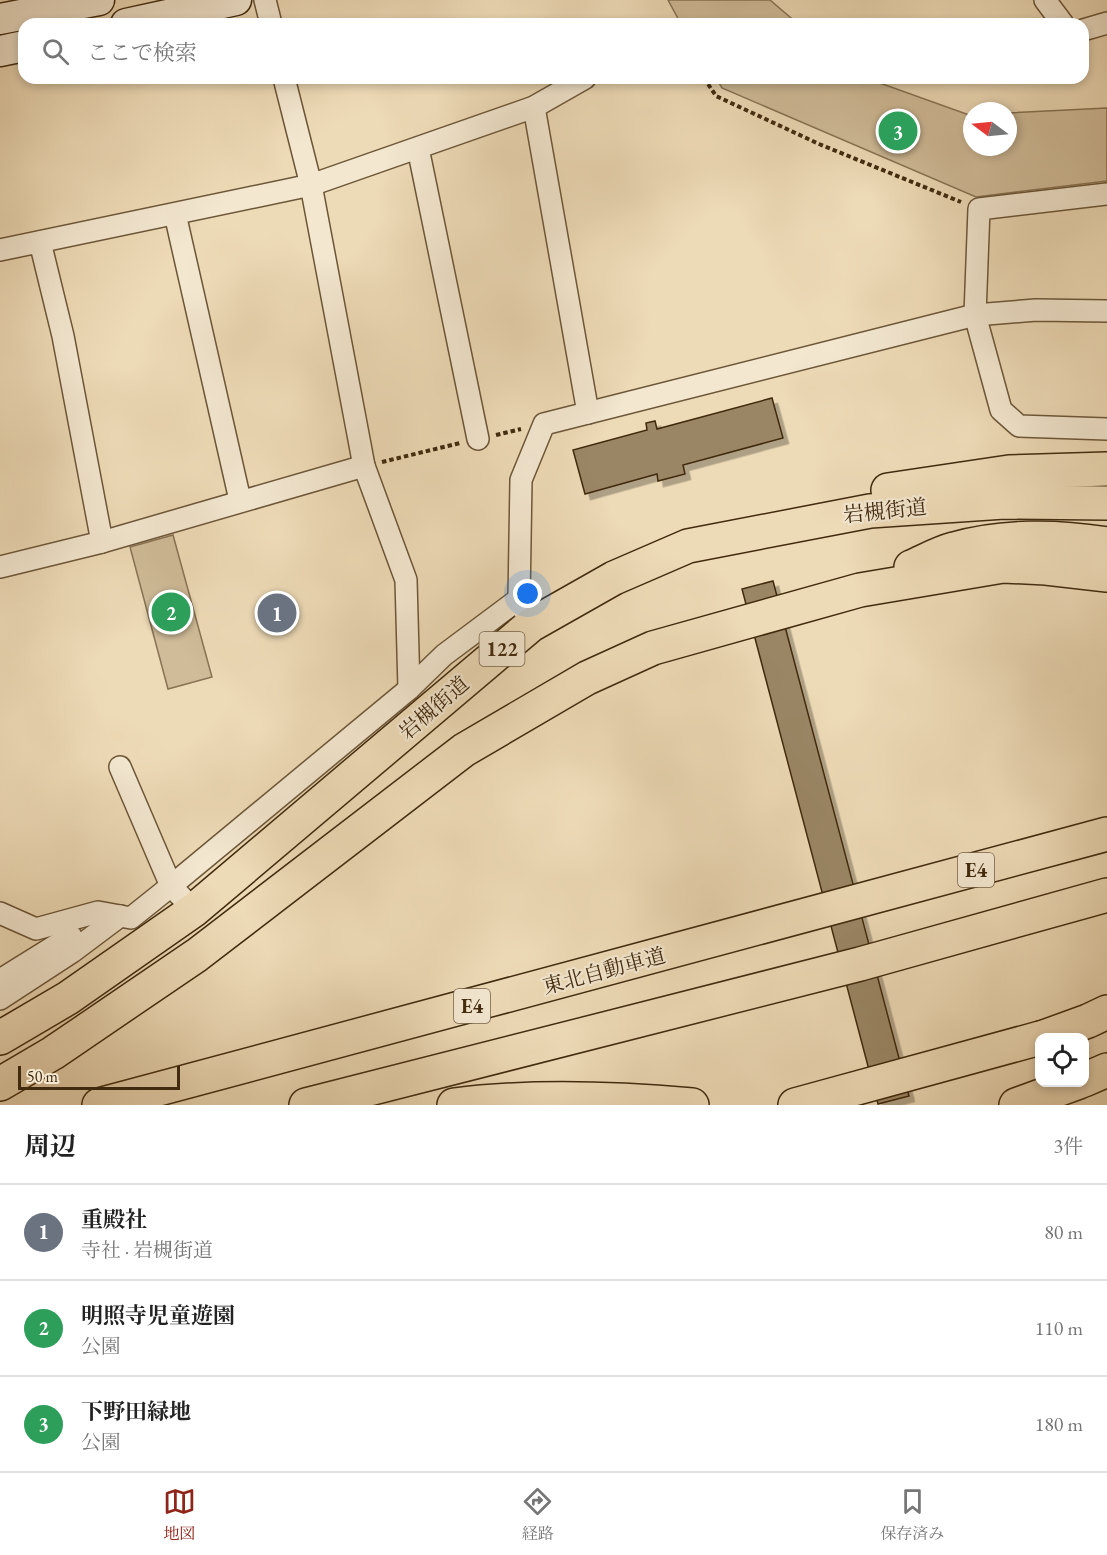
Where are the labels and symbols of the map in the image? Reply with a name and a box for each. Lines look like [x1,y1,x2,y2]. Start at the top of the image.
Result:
north arrow [963,102,1017,156]
pin: 3 [878,108,918,154]
street label: 岩槻街道 [842,493,928,528]
your location [513,579,542,608]
pin: 2 [152,590,190,634]
pin: 1 [258,590,296,636]
road number: 122 [480,632,524,666]
street label: 岩槻街道 [393,670,474,745]
road number: E4 [958,853,994,887]
street label: 東北自動車道 [540,941,668,1000]
road number: E4 [454,989,490,1023]
scale bar [18,1063,180,1090]

